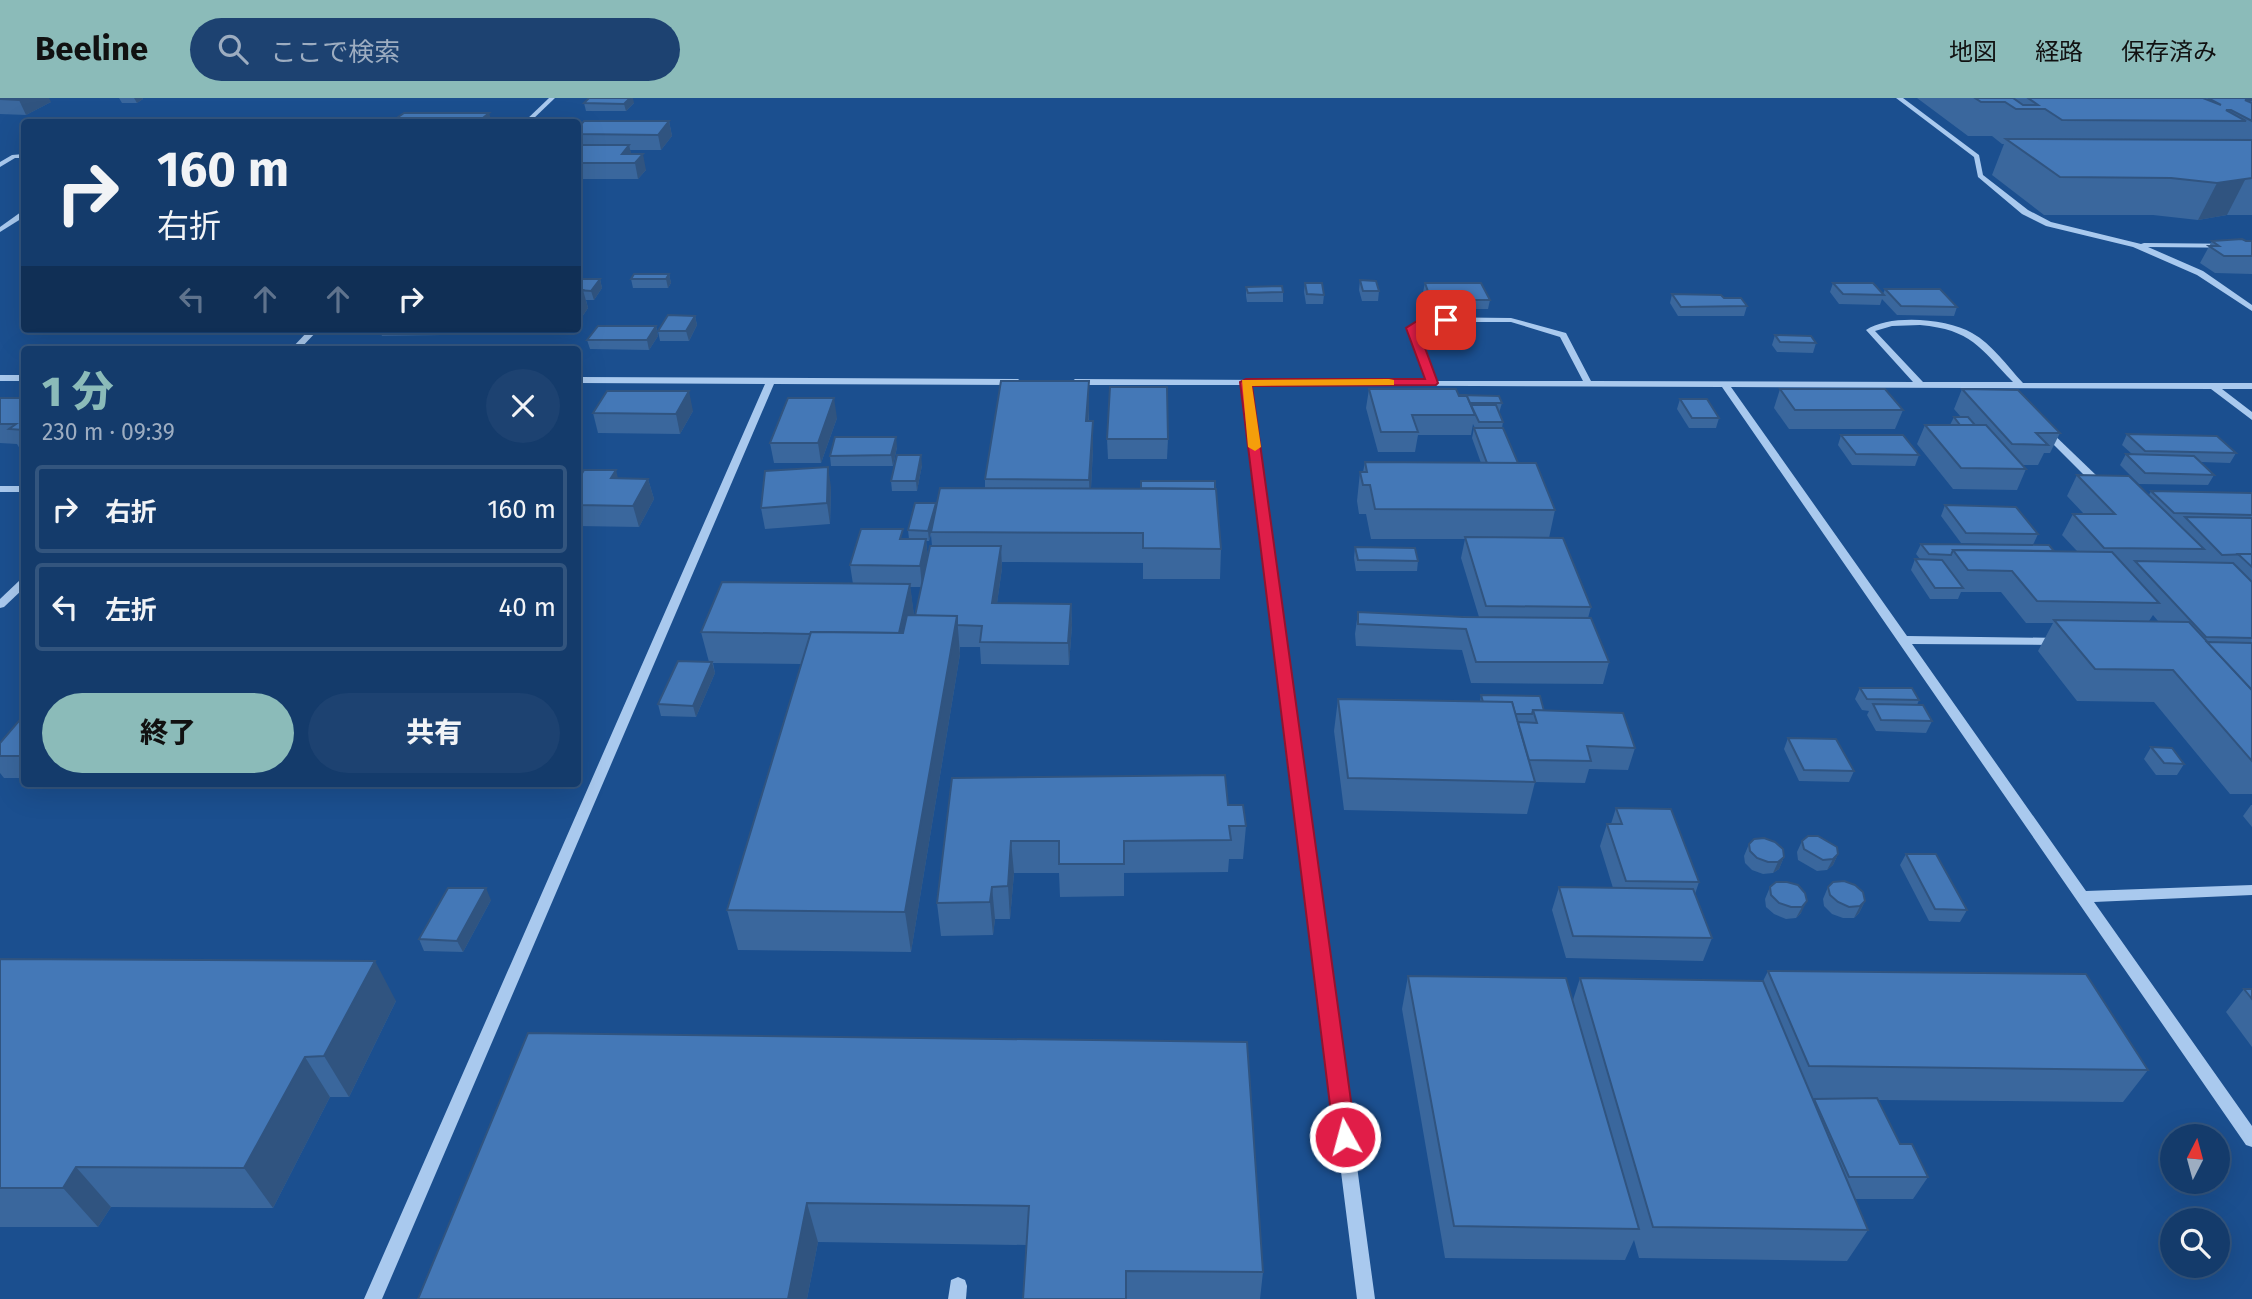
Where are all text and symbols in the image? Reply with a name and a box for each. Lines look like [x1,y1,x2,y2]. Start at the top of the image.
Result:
search box [190,18,680,81]
text: Beeline [35,29,148,69]
icon: search [214,30,252,68]
text: ここで検索 [270,37,400,68]
text: 地図 [1949,38,1997,66]
text: 経路 [2035,38,2083,66]
text: 保存済み [2121,38,2217,66]
text: 160 m [157,140,289,199]
icon: right [42,147,133,238]
text: 右折 [157,207,221,245]
icon: left [173,280,211,318]
icon: ahead [246,280,284,318]
icon: ahead [319,280,357,318]
icon: right [392,280,430,318]
pin [1416,290,1476,350]
icon: arrive [1427,301,1465,339]
text: 1 分 [42,367,113,417]
button: close [486,369,560,443]
text: 230 m · 09:39 [42,418,175,446]
icon: right [46,490,84,528]
text: 160 m [487,494,556,525]
text: 右折 [105,497,157,528]
icon: left [46,588,84,626]
text: 40 m [498,592,556,623]
text: 左折 [105,595,157,626]
button: 終了 [42,693,294,773]
button: 共有 [308,693,560,773]
position arrow [1308,1100,1382,1174]
north arrow [2160,1124,2230,1194]
map controls [2160,1124,2230,1278]
button: search [2160,1208,2230,1278]

